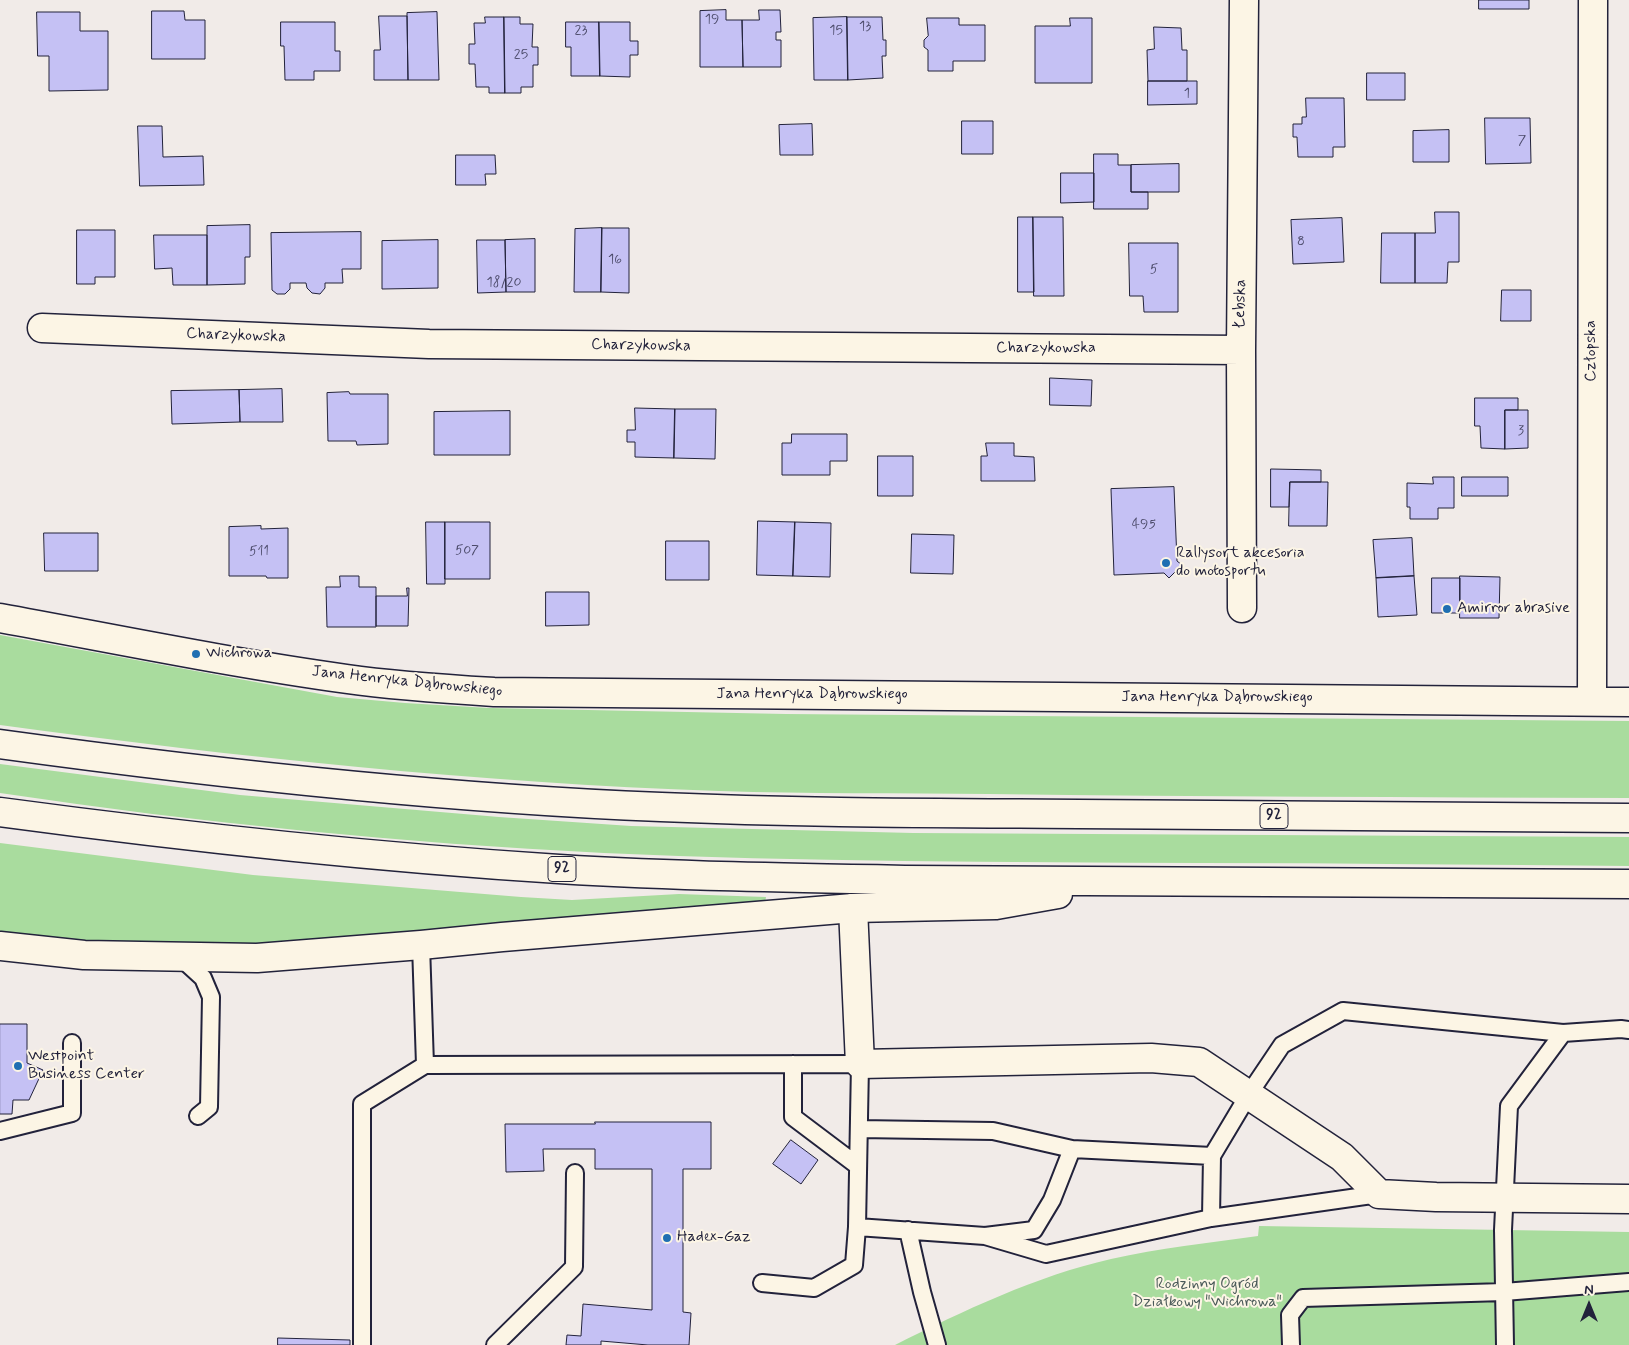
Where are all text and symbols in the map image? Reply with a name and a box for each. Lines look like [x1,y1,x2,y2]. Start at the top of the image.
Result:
house number: 19 [705,12,719,28]
house number: 13 [859,19,871,35]
house number: 23 [575,23,587,39]
house number: 15 [829,23,843,39]
house number: 25 [514,47,528,63]
house number: 1 [1184,86,1190,102]
house number: 7 [1518,133,1526,149]
house number: 8 [1297,234,1305,250]
house number: 16 [608,252,622,268]
house number: 5 [1150,262,1158,278]
house number: 18/20 [487,275,521,291]
street label: Łebska [1231,279,1251,329]
street label: Człopska [1582,320,1602,382]
street label: Charzykowska [186,325,286,347]
street label: Charzykowska [591,336,691,356]
street label: Charzykowska [996,339,1096,359]
house number: 3 [1518,423,1524,439]
house number: 495 [1132,517,1156,533]
house number: 507 [455,543,479,559]
house number: 511 [249,544,269,560]
place label: Rallysort akcesoria do motosportu [1176,544,1304,582]
marker: Rallysort akcesoria do motosportu [1160,557,1172,569]
place label: Amirror abrasive [1457,599,1570,619]
marker: Amirror abrasive [1441,603,1453,615]
place label: Wichrowa [206,644,272,664]
marker: Wichrowa [190,648,202,660]
street label: Jana Henryka Dąbrowskiego [311,662,503,702]
street label: Jana Henryka Dąbrowskiego [716,685,908,705]
street label: Jana Henryka Dąbrowskiego [1121,688,1313,708]
road number: 92 [1260,804,1288,828]
road number: 92 [548,856,576,882]
place label: Westpoint Business Center [28,1047,145,1085]
marker: Westpoint Business Center [12,1060,24,1072]
place label: Hadex-Gaz [677,1228,751,1248]
marker: Hadex-Gaz [661,1232,673,1244]
park label: Rodzinny Ogród Działkowy "Wichrowa" [1132,1275,1282,1313]
north arrow [1564,1280,1614,1330]
text: N [1584,1281,1594,1299]

